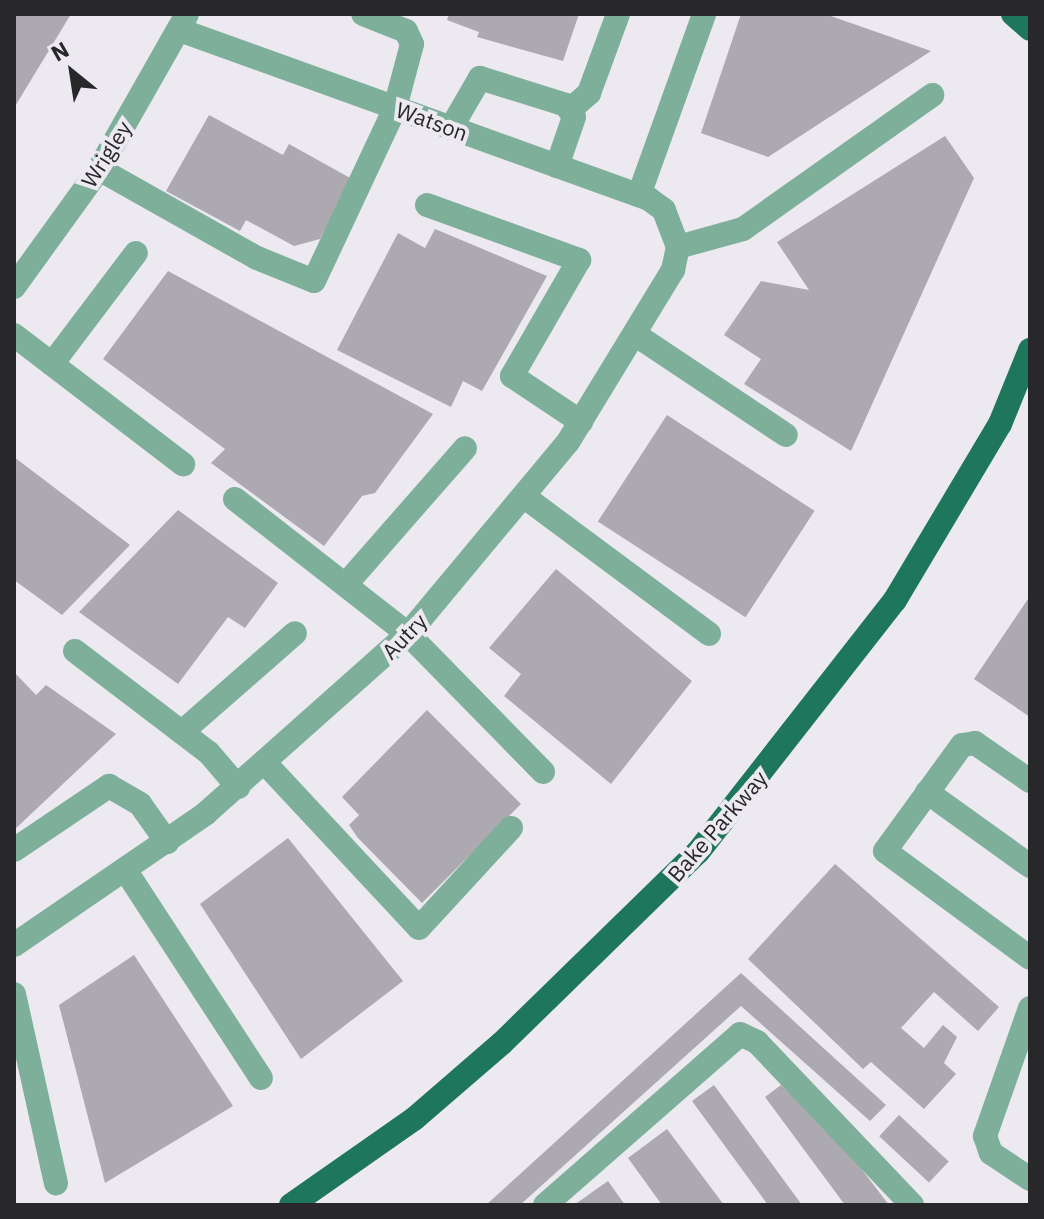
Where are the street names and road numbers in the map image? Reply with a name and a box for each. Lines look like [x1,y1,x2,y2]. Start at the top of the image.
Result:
street label: Watson [393,96,471,146]
street label: Wrigley [75,116,137,192]
street label: Autry [376,608,432,664]
street label: Bake Parkway [662,765,772,887]

